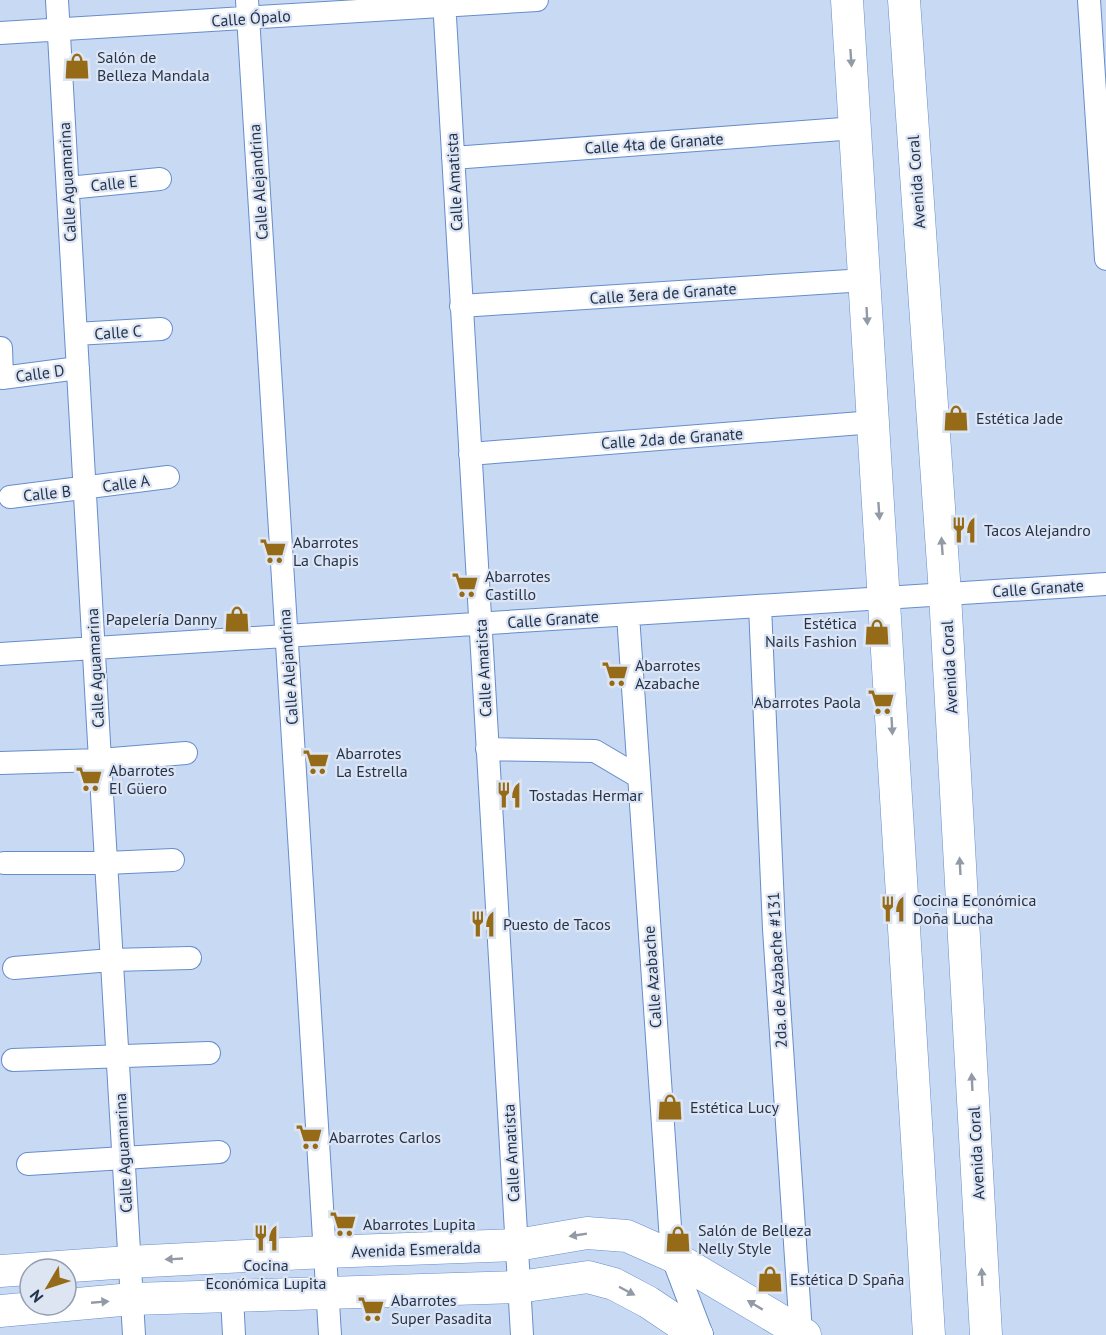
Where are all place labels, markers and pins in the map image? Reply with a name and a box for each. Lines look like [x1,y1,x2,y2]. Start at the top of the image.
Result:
place label: Salón de Belleza Mandala [97,47,210,85]
shop icon: Salón de Belleza Mandala [62,51,92,81]
shop icon: Estética Jade [941,403,971,433]
place label: Estética Jade [976,408,1063,428]
restaurant icon: Tacos Alejandro [949,515,979,545]
place label: Tacos Alejandro [984,520,1091,540]
place label: Abarrotes La Chapis [293,532,359,570]
supermarket icon: Abarrotes La Chapis [258,536,288,566]
place label: Abarrotes Castillo [485,566,551,604]
supermarket icon: Abarrotes Castillo [450,570,480,600]
shop icon: Papelería Danny [222,604,252,634]
place label: Papelería Danny [106,609,218,629]
place label: Estética Nails Fashion [765,613,857,651]
shop icon: Estética Nails Fashion [862,617,892,647]
place label: Abarrotes Azabache [635,655,701,693]
supermarket icon: Abarrotes Azabache [600,659,630,689]
supermarket icon: Abarrotes Paola [866,687,896,717]
place label: Abarrotes Paola [754,692,861,712]
place label: Abarrotes La Estrella [336,743,408,781]
supermarket icon: Abarrotes La Estrella [301,747,331,777]
place label: Abarrotes El Güero [109,760,175,798]
supermarket icon: Abarrotes El Güero [74,764,104,794]
restaurant icon: Tostadas Hermar [494,780,524,810]
place label: Tostadas Hermar [529,785,643,805]
place label: Cocina Económica Doña Lucha [913,890,1036,928]
restaurant icon: Cocina Económica Doña Lucha [878,894,908,924]
restaurant icon: Puesto de Tacos [468,909,498,939]
place label: Puesto de Tacos [503,914,611,934]
shop icon: Estética Lucy [655,1092,685,1122]
place label: Estética Lucy [690,1097,779,1117]
supermarket icon: Abarrotes Carlos [294,1122,324,1152]
place label: Abarrotes Carlos [329,1127,441,1147]
supermarket icon: Abarrotes Lupita [328,1209,358,1239]
place label: Abarrotes Lupita [363,1214,476,1234]
place label: Salón de Belleza Nelly Style [698,1220,812,1258]
restaurant icon: Cocina Económica Lupita [251,1223,281,1253]
shop icon: Salón de Belleza Nelly Style [663,1224,693,1254]
place label: Cocina Económica Lupita [206,1255,326,1293]
shop icon: Estética D Spaña [755,1264,785,1294]
place label: Estética D Spaña [790,1269,904,1289]
place label: Abarrotes Super Pasadita [391,1290,492,1328]
supermarket icon: Abarrotes Super Pasadita [356,1294,386,1324]

